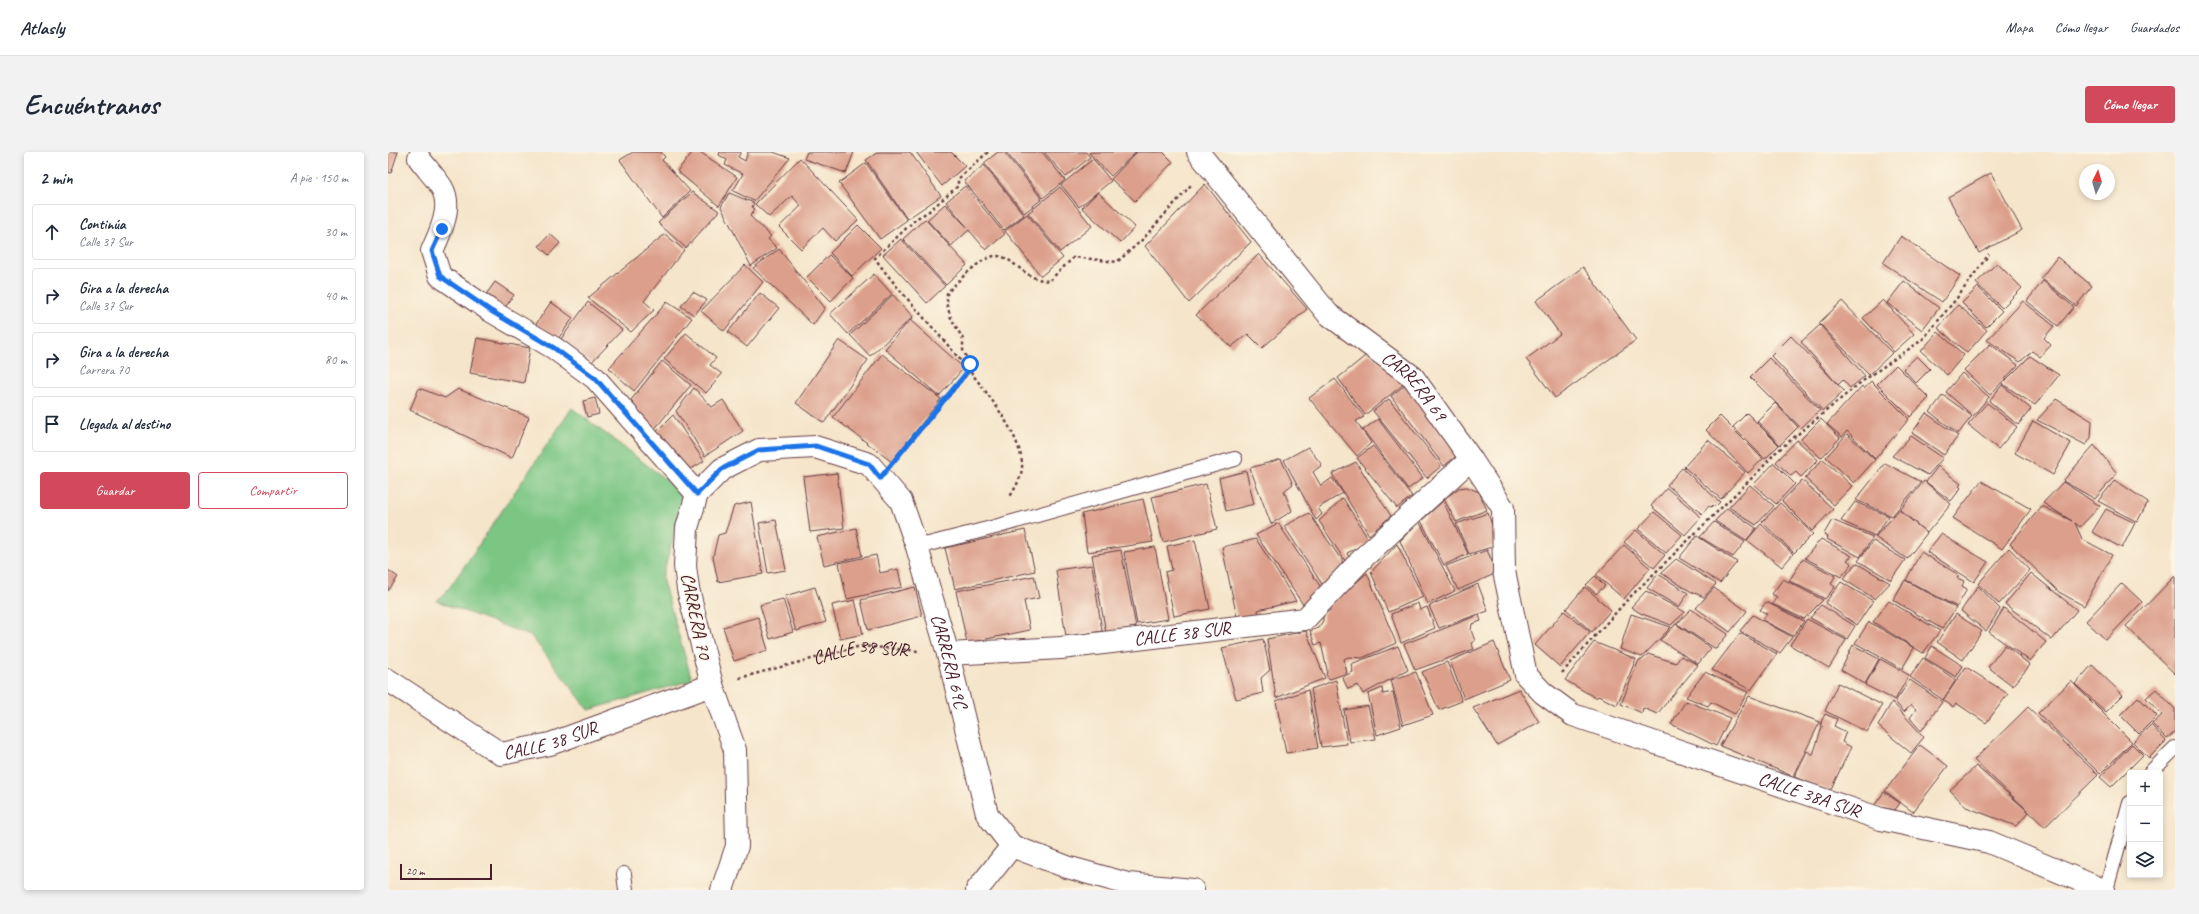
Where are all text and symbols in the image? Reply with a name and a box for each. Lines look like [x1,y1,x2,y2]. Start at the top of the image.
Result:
text: Atlasly [20,16,64,40]
text: Mapa [2006,19,2033,36]
text: Cómo llegar [2055,19,2108,36]
text: Guardados [2130,19,2179,36]
button: Cómo llegar [2085,86,2175,123]
text: Encuéntranos [24,87,159,122]
north arrow [2079,164,2115,200]
text: 2 min [40,168,73,189]
text: A pie · 150 m [290,170,348,186]
text: Continúa [79,215,126,234]
route end [433,220,451,238]
icon: ahead [41,221,63,243]
text: 30 m [325,224,347,240]
text: Calle 37 Sur [79,234,133,250]
text: Gira a la derecha [79,279,168,298]
icon: right [41,285,63,307]
text: 40 m [325,288,347,304]
text: Calle 37 Sur [79,298,133,314]
text: Gira a la derecha [79,343,168,362]
street label: CARRERA 69 [1377,346,1453,427]
icon: right [41,349,63,371]
text: 80 m [325,352,347,368]
route start [961,355,979,373]
text: Carrera 70 [79,362,129,378]
icon: arrive [41,413,63,435]
text: Llegada al destino [79,415,170,434]
button: Guardar [40,472,190,509]
button: Compartir [198,472,348,509]
street label: CARRERA 70 [675,571,717,663]
street label: CARRERA 69C [925,611,973,713]
street label: CALLE 38 SUR [1133,616,1234,651]
street label: CALLE 38 SUR [810,634,912,670]
street label: CALLE 38 SUR [501,715,603,765]
street label: CALLE 38A SUR [1755,766,1866,824]
map controls [2127,770,2163,878]
button: + [2127,770,2163,806]
button: − [2127,806,2163,842]
button: layers [2127,842,2163,878]
scale bar [400,862,492,881]
text: 20 m [406,864,425,878]

